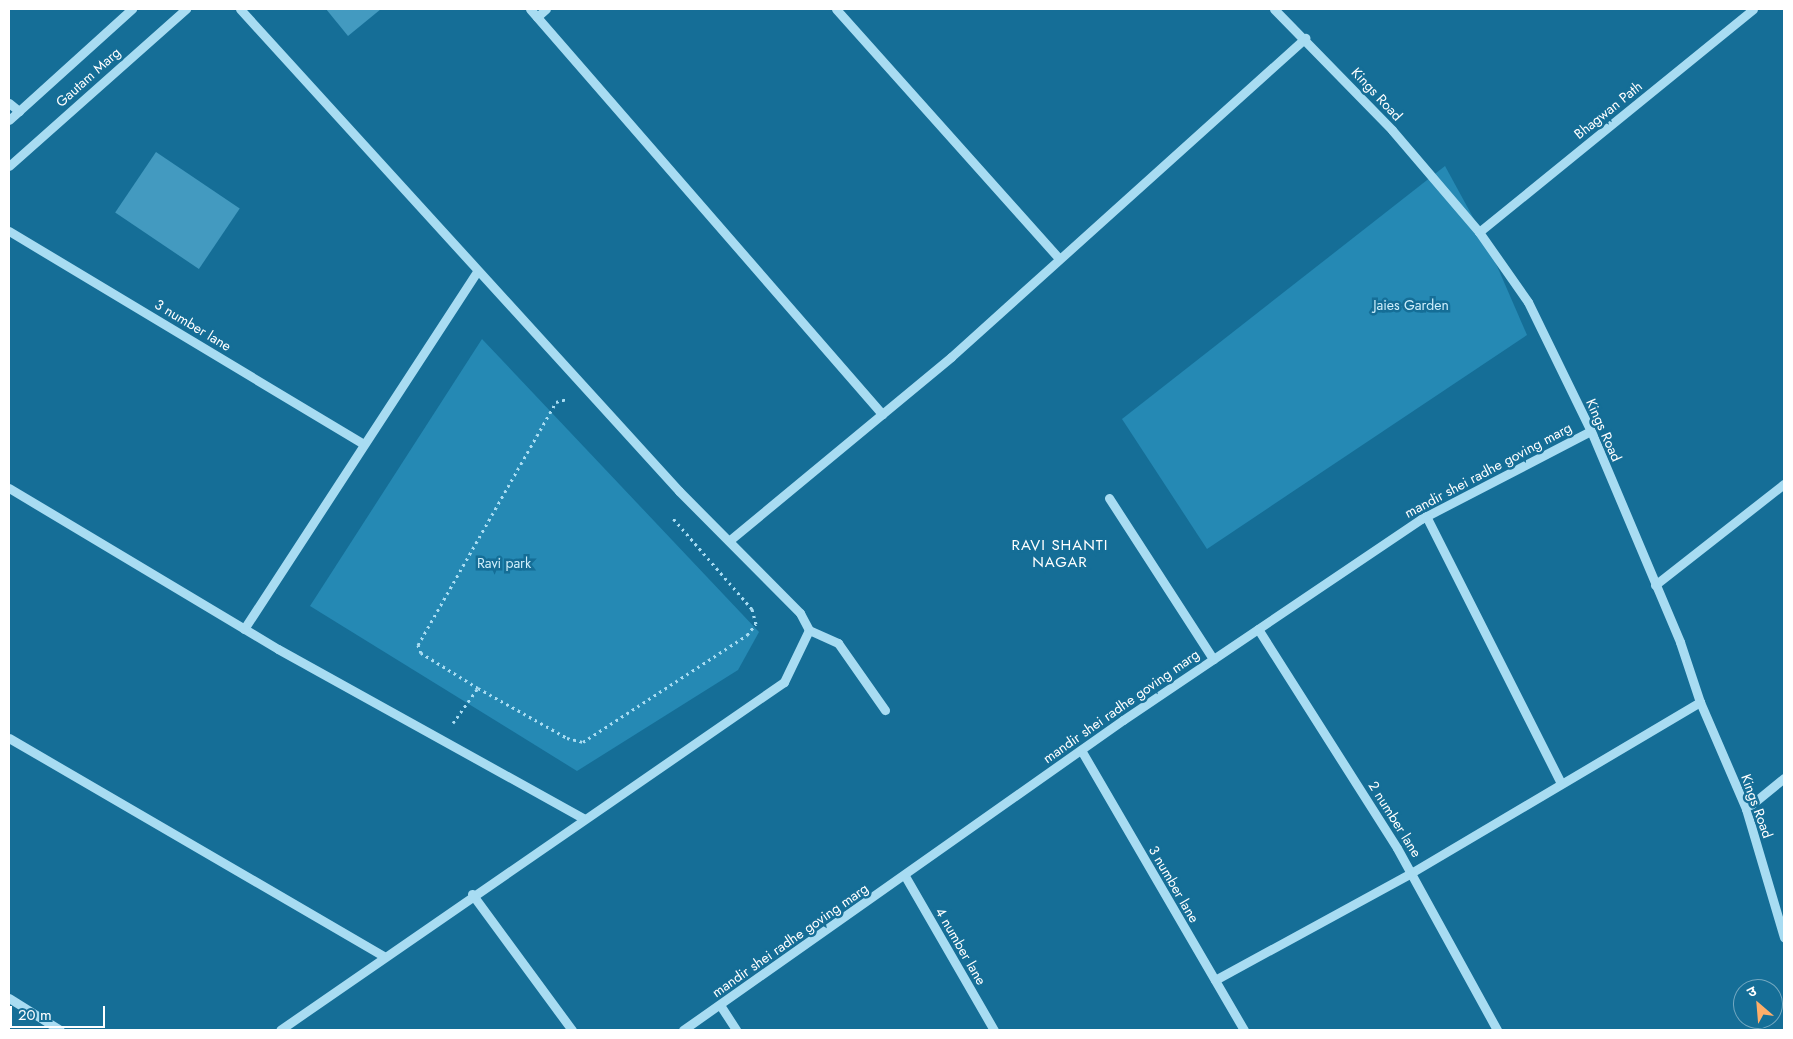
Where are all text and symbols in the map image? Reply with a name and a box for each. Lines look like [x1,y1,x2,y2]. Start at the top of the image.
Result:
street label: Gautam Marg [52,44,124,110]
street label: Kings Road [1348,64,1406,124]
street label: Bhagwan Path [1571,78,1645,142]
street label: 3 number lane [152,296,234,354]
park label: Jaies Garden [1373,297,1449,313]
street label: Kings Road [1583,396,1625,464]
street label: mandir shei radhe goving marg [1402,419,1574,521]
district label: RAVI SHANTI NAGAR [1010,536,1110,571]
park label: Ravi park [477,555,531,571]
street label: mandir shei radhe goving marg [1040,646,1202,766]
street label: Kings Road [1738,772,1776,840]
street label: 2 number lane [1365,778,1425,860]
street label: 3 number lane [1145,842,1203,926]
street label: mandir shei radhe goving marg [709,880,871,1000]
street label: 4 number lane [932,904,990,988]
north arrow [1733,979,1783,1029]
text: उ [1743,981,1760,1002]
scale bar [12,996,108,1028]
text: 20 m [18,1004,52,1026]

